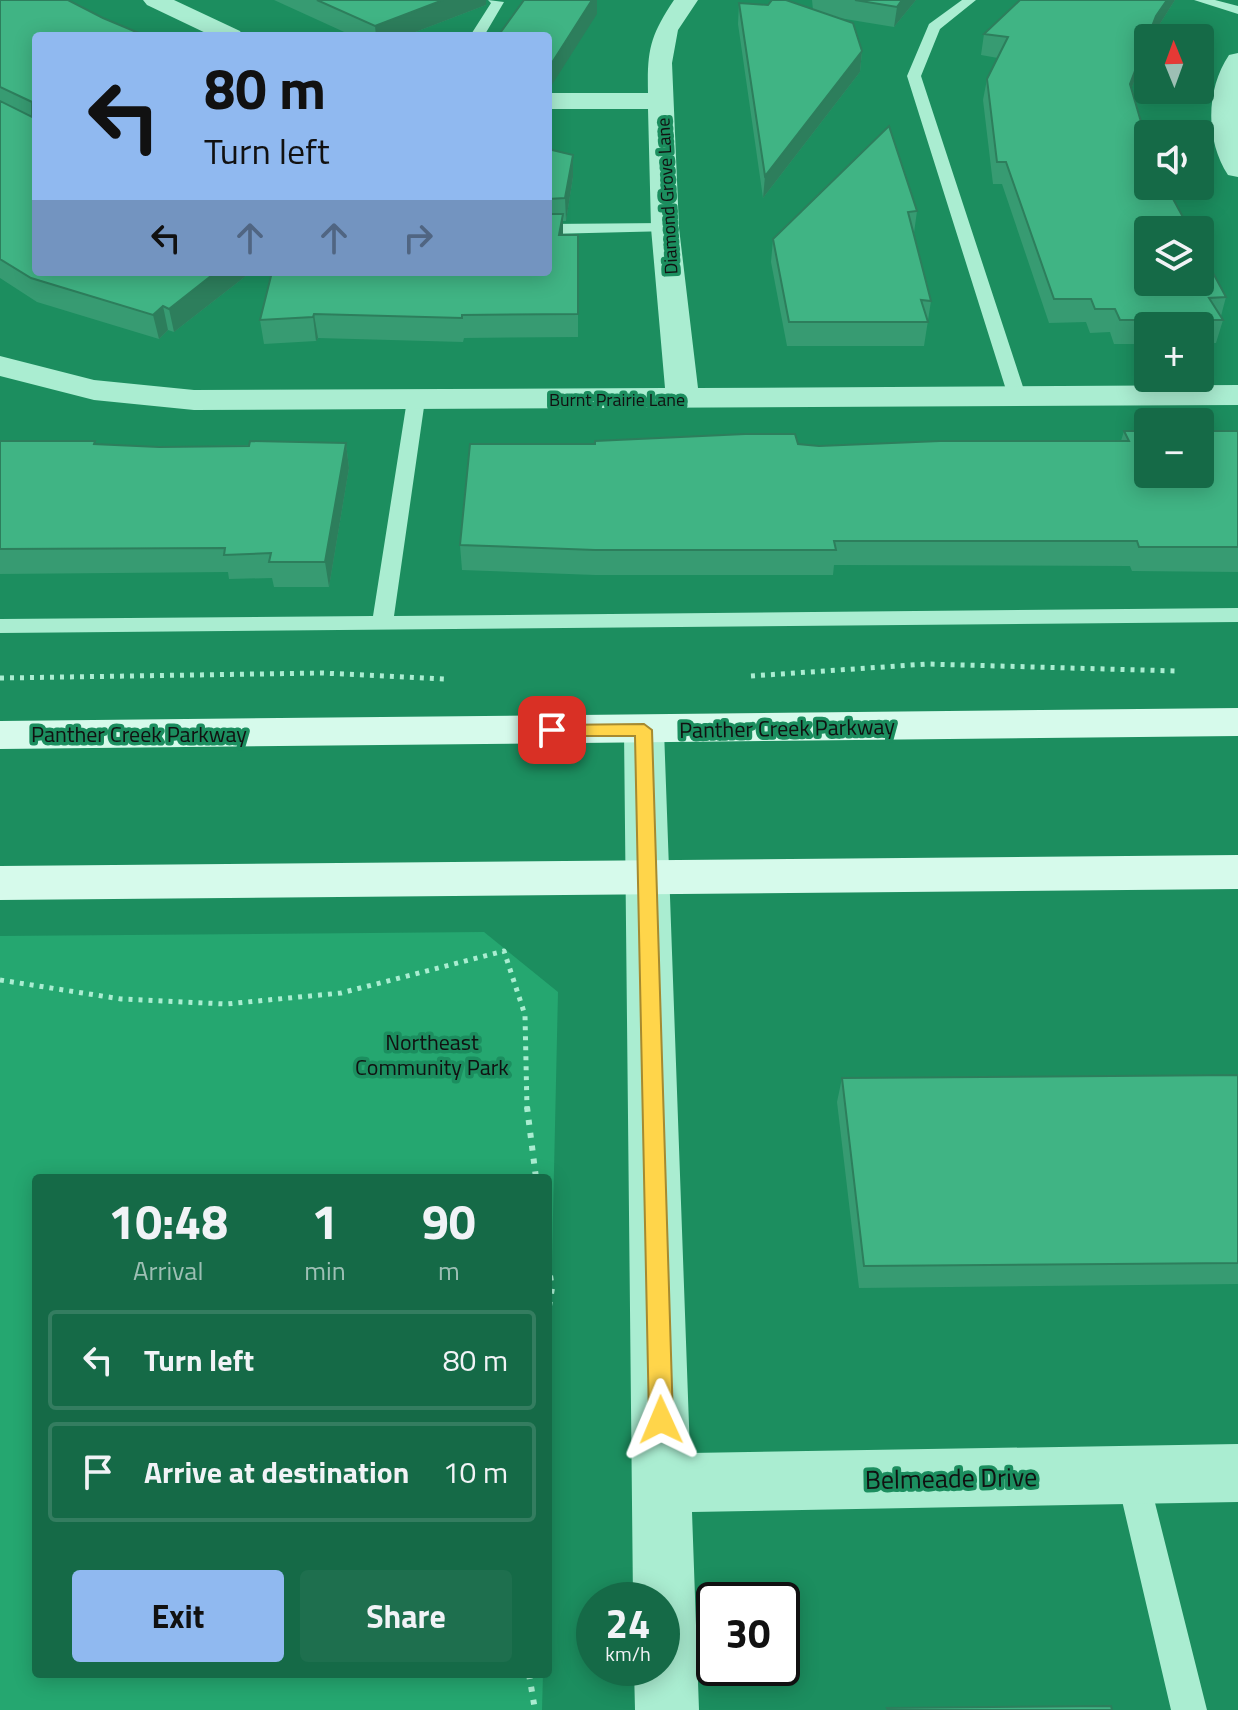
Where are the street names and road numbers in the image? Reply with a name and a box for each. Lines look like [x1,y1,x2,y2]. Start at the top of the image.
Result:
street label: Diamond Grove Lane [649,117,685,275]
street label: Burnt Prairie Lane [549,386,685,413]
street label: Panther Creek Parkway [679,709,896,747]
street label: Panther Creek Parkway [31,717,247,751]
street label: Belmeade Drive [864,1457,1038,1499]

